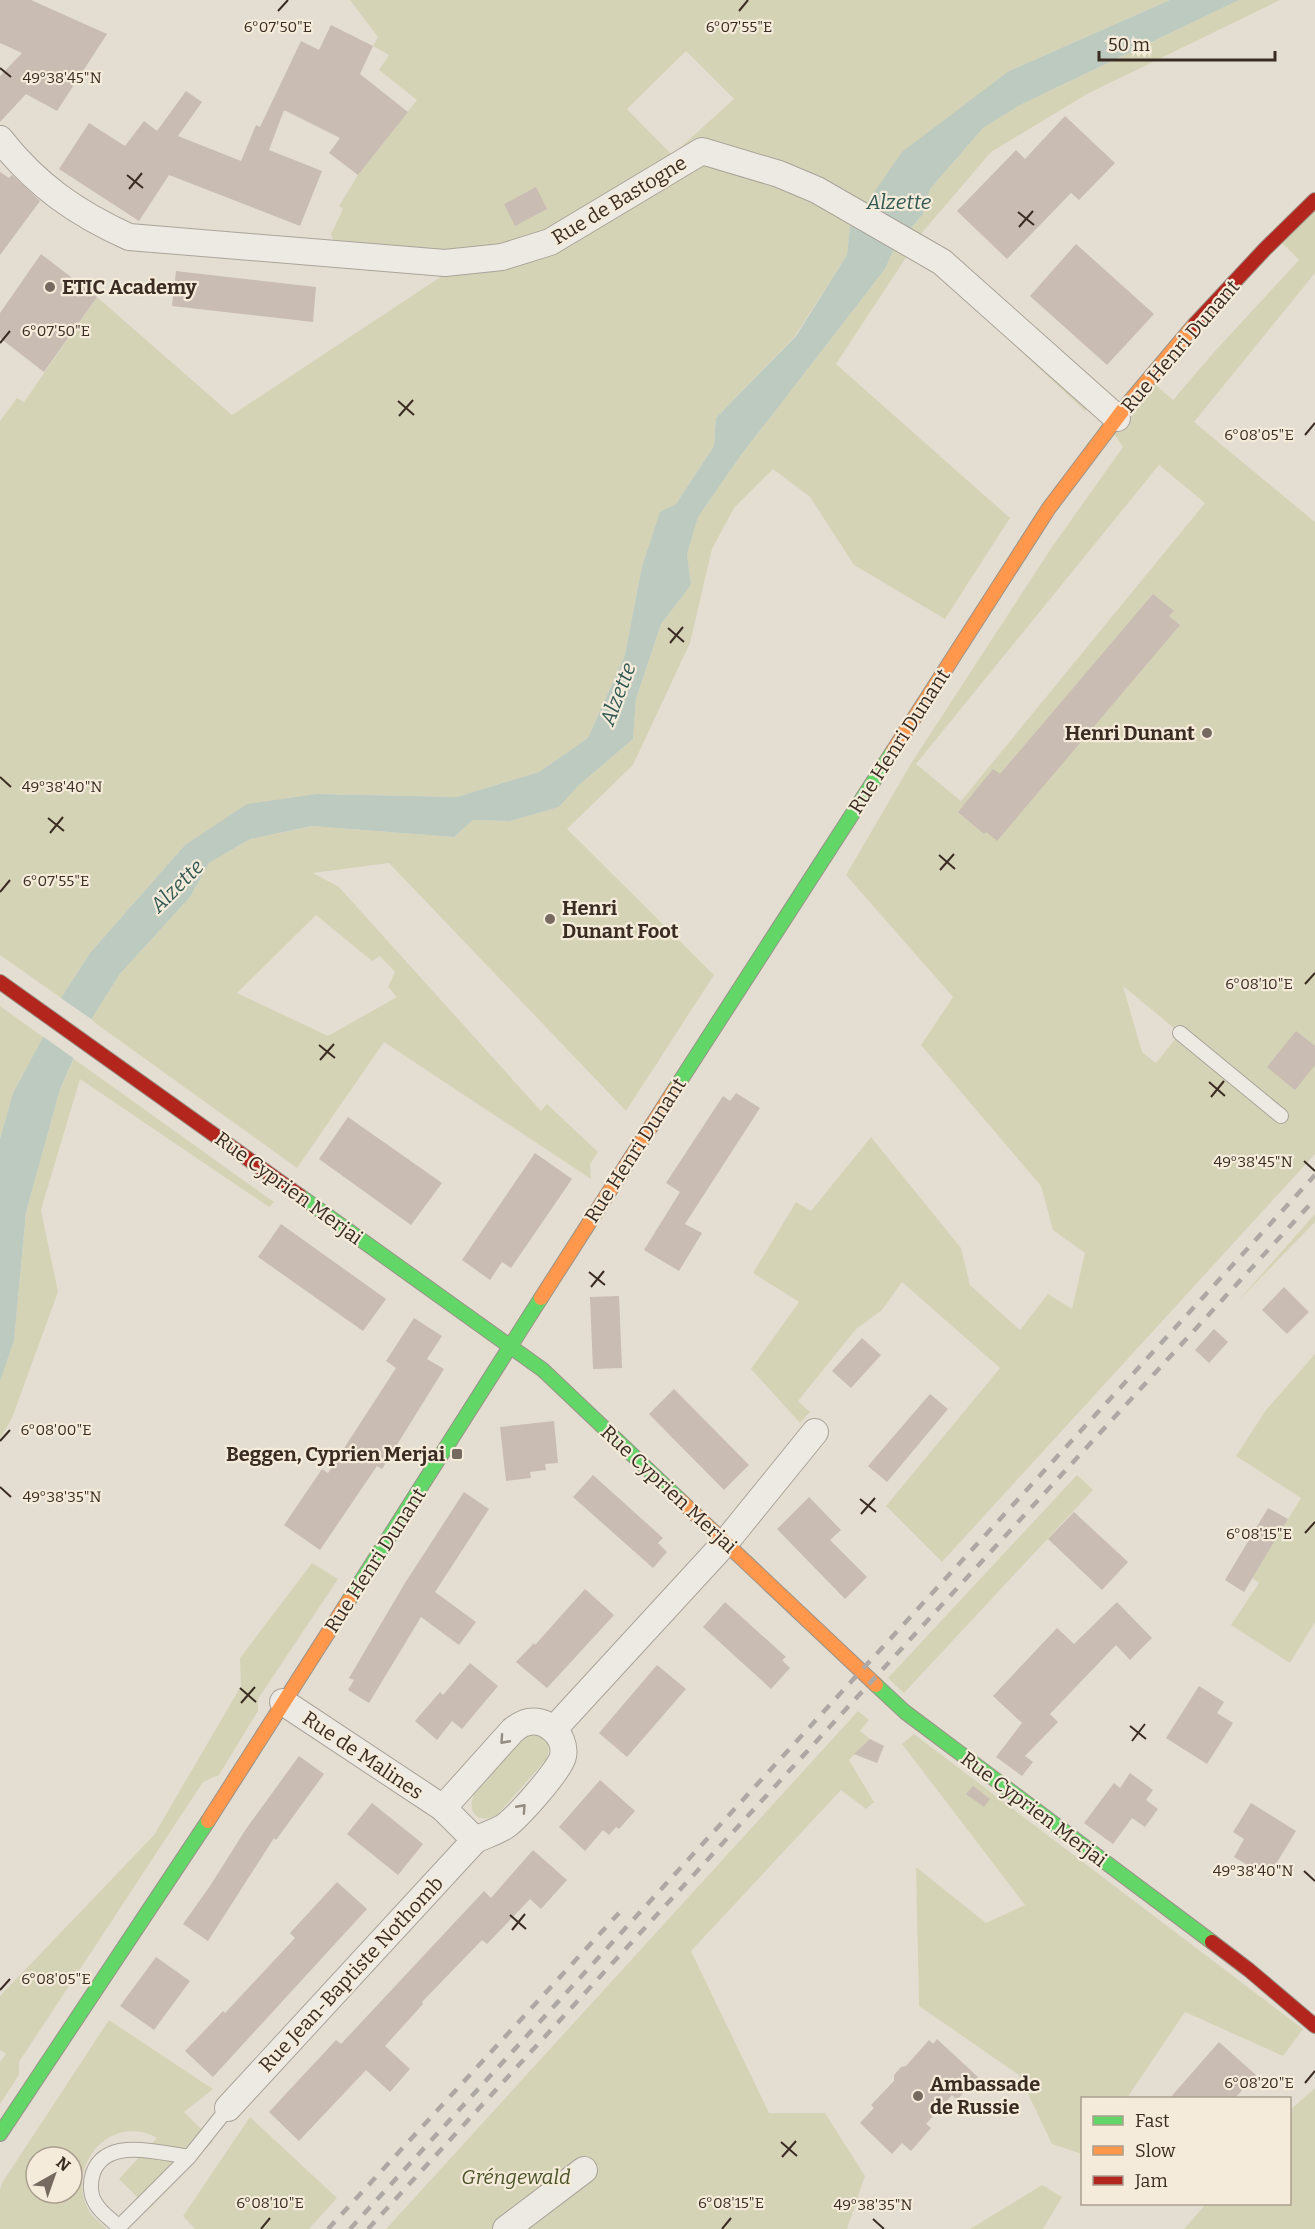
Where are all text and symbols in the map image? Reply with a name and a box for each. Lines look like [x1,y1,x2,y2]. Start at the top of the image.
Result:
text: 6°07'50"E [244,18,312,36]
text: 6°07'55"E [706,18,772,36]
scale bar [1099,24,1274,62]
text: 50 m [1108,34,1150,56]
text: 49°38'45"N [22,69,102,87]
street label: Rue de Bastogne [547,150,691,250]
water label: Alzette [866,189,932,215]
place label: ETIC Academy [62,275,198,299]
street label: Rue Henri Dunant [1116,275,1244,417]
marker: ETIC Academy [43,280,57,294]
text: 6°07'50"E [22,322,90,340]
text: 6°08'05"E [1224,426,1294,444]
water label: Alzette [594,659,642,730]
street label: Rue Henri Dunant [843,664,955,818]
place label: Henri Dunant [1065,721,1195,745]
marker: Henri Dunant [1200,726,1214,740]
text: 49°38'40"N [22,778,102,796]
water label: Alzette [144,854,209,919]
text: 6°07'55"E [23,872,89,890]
place label: Henri Dunant Foot [562,896,679,943]
marker: Henri Dunant Foot [543,912,557,926]
text: 6°08'10"E [1225,975,1293,993]
street label: Rue Henri Dunant [579,1073,691,1227]
street label: Rue Cyprien Merjai [210,1126,368,1250]
text: 49°38'45"N [1213,1153,1293,1171]
street label: Rue Cyprien Merjai [596,1420,742,1559]
text: 6°08'00"E [20,1421,92,1439]
place label: Beggen, Cyprien Merjai [226,1442,446,1466]
marker: Beggen, Cyprien Merjai [450,1447,464,1461]
street label: Rue Henri Dunant [319,1483,431,1637]
text: 49°38'35"N [23,1488,102,1506]
text: 6°08'15"E [1226,1525,1292,1543]
street label: Rue de Malines [298,1706,428,1804]
one-way arrow [500,1734,511,1744]
street label: Rue Cyprien Merjai [956,1746,1112,1873]
one-way arrow [515,1804,526,1815]
text: 49°38'40"N [1213,1862,1293,1880]
street label: Rue Jean-Baptiste Nothomb [254,1871,448,2077]
text: 6°08'05"E [21,1970,91,1988]
place label: Ambassade de Russie [930,2072,1040,2119]
text: 6°08'20"E [1224,2074,1294,2092]
marker: Ambassade de Russie [911,2089,925,2103]
legend [1081,2097,1291,2205]
text: Fast [1135,2110,1170,2132]
text: Slow [1135,2140,1176,2162]
north arrow [24,2145,84,2205]
text: N [52,2153,74,2175]
park label: Gréngewald [461,2165,571,2189]
text: Jam [1134,2170,1168,2192]
text: 6°08'10"E [236,2194,304,2212]
text: 6°08'15"E [698,2194,764,2212]
text: 49°38'35"N [834,2196,913,2214]

